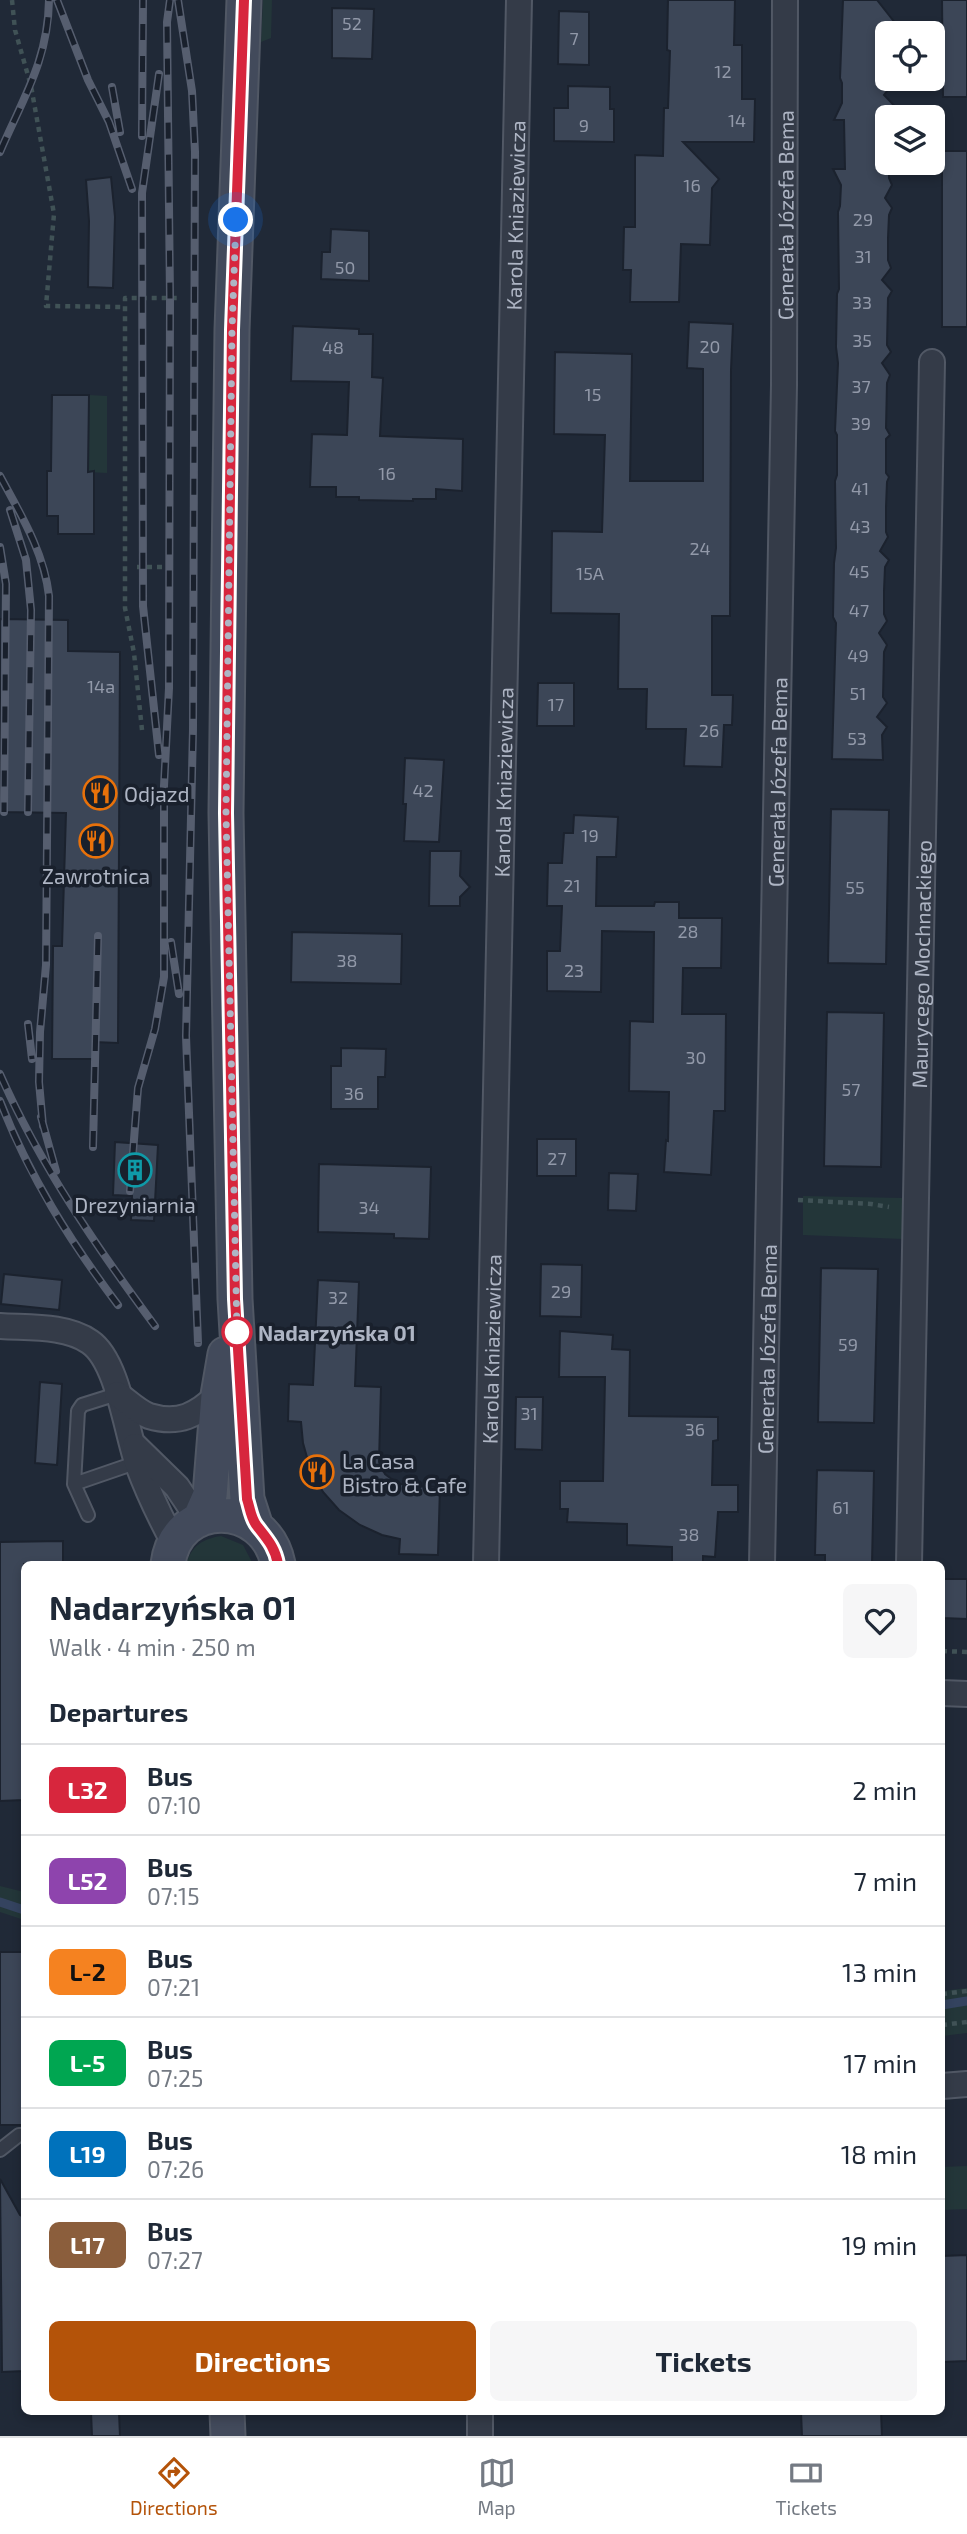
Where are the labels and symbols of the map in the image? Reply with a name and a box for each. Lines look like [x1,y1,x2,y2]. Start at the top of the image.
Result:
house number: 52 [342,12,362,34]
house number: 7 [569,27,579,49]
house number: 12 [714,60,732,82]
house number: 14 [728,109,746,131]
street label: Generała Józefa Bema [772,110,797,320]
house number: 9 [579,114,589,136]
street label: Karola Kniaziewicza [500,120,529,311]
house number: 16 [683,174,701,196]
your location [218,202,253,237]
house number: 29 [853,208,873,230]
house number: 31 [854,245,872,267]
house number: 50 [335,256,355,278]
house number: 33 [852,291,872,313]
house number: 35 [852,329,872,351]
house number: 20 [700,335,720,357]
house number: 48 [322,336,344,358]
house number: 37 [851,375,871,397]
house number: 15 [585,383,601,405]
house number: 39 [851,412,871,434]
house number: 16 [378,462,396,484]
house number: 41 [851,477,869,499]
house number: 43 [849,515,871,537]
house number: 24 [689,537,711,559]
house number: 45 [849,560,869,582]
house number: 15A [576,562,605,584]
house number: 47 [849,599,869,621]
house number: 49 [847,644,869,666]
house number: 14a [87,675,115,697]
street label: Generała Józefa Bema [762,677,791,887]
house number: 51 [850,682,866,704]
street label: Karola Kniaziewicza [488,687,517,878]
house number: 17 [548,693,564,715]
house number: 26 [699,719,719,741]
house number: 53 [847,727,867,749]
restaurant icon: Odjazd [81,774,119,812]
house number: 42 [412,779,434,801]
place label: Odjazd [124,781,190,807]
restaurant icon: Zawrotnica [77,822,115,860]
house number: 19 [581,824,599,846]
street label: Maurycego Mochnackiego [906,840,935,1089]
place label: Zawrotnica [42,863,150,888]
house number: 21 [563,874,581,896]
house number: 55 [845,876,865,898]
house number: 28 [677,920,699,942]
house number: 38 [337,949,357,971]
house number: 23 [564,959,584,981]
house number: 30 [686,1046,706,1068]
house number: 57 [842,1078,860,1100]
house number: 36 [344,1082,364,1104]
house number: 27 [547,1147,567,1169]
building icon: Drezyniarnia [116,1151,154,1189]
place label: Drezyniarnia [74,1192,196,1217]
house number: 34 [358,1196,380,1218]
street label: Generała Józefa Bema [752,1244,780,1454]
street label: Karola Kniaziewicza [476,1254,505,1444]
house number: 29 [551,1280,571,1302]
house number: 32 [328,1286,348,1308]
marker: Nadarzyńska 01 [222,1317,252,1347]
place label: Nadarzyńska 01 [258,1320,416,1346]
house number: 59 [838,1333,858,1355]
house number: 31 [520,1402,538,1424]
house number: 36 [685,1418,705,1440]
place label: La Casa Bistro & Cafe [342,1448,467,1497]
restaurant icon: La Casa Bistro & Cafe [298,1453,336,1491]
house number: 61 [832,1496,850,1518]
house number: 38 [679,1523,699,1545]

